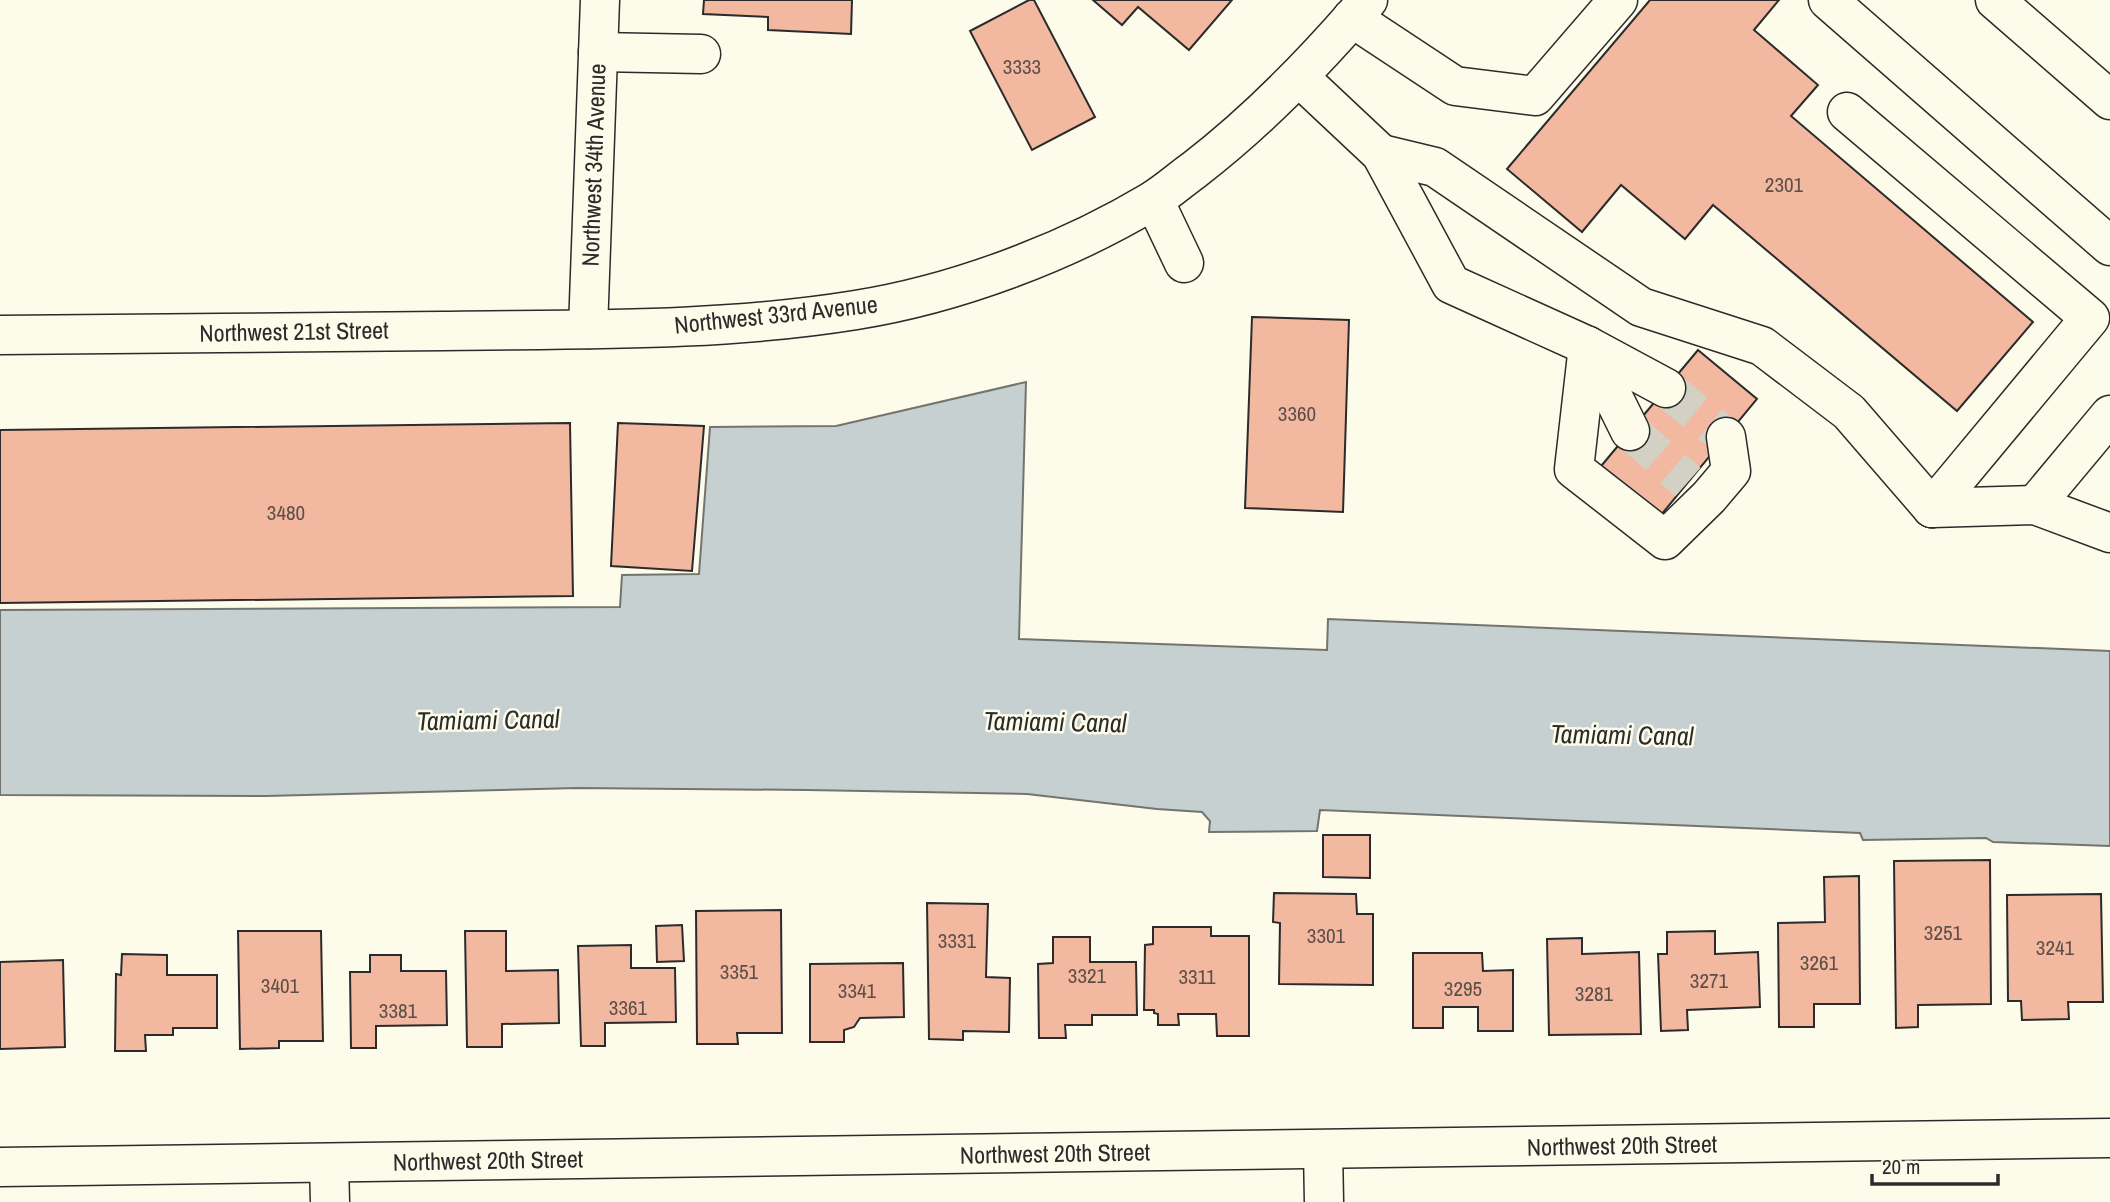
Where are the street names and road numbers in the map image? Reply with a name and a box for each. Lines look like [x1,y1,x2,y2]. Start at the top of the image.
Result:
street label: Northwest 34th Avenue [573,63,613,267]
street label: Northwest 33rd Avenue [673,287,879,341]
street label: Northwest 21st Street [199,313,389,349]
street label: Northwest 20th Street [1527,1127,1718,1163]
street label: Northwest 20th Street [960,1135,1151,1171]
street label: Northwest 20th Street [393,1142,584,1178]

